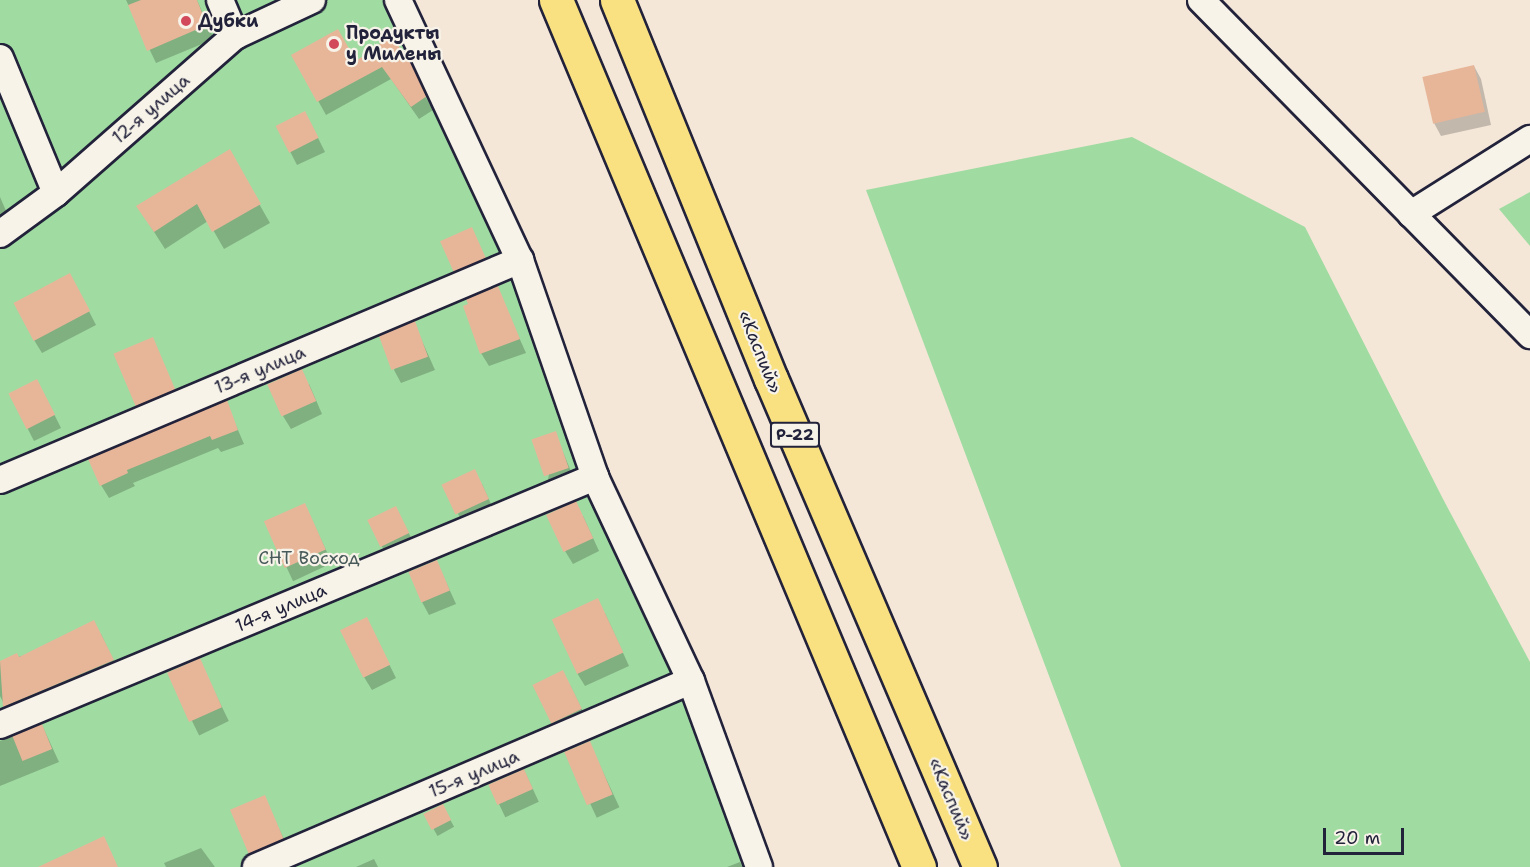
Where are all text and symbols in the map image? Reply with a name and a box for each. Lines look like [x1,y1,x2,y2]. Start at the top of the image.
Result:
place label: Дубки [198,10,258,32]
marker: Дубки [179,14,193,28]
place label: Продукты у Милены [346,23,441,66]
marker: Продукты у Милены [327,37,341,51]
street label: 12-я улица [108,69,194,149]
street label: «Каспий» [734,307,786,397]
street label: 13-я улица [211,341,309,399]
road number: Р-22 [770,422,820,448]
park label: СНТ Восход [258,547,360,569]
street label: 14-я улица [232,579,330,637]
street label: 15-я улица [426,745,522,803]
street label: «Каспий» [924,755,978,843]
scale bar [1326,816,1407,854]
text: 20 m [1334,826,1380,850]

